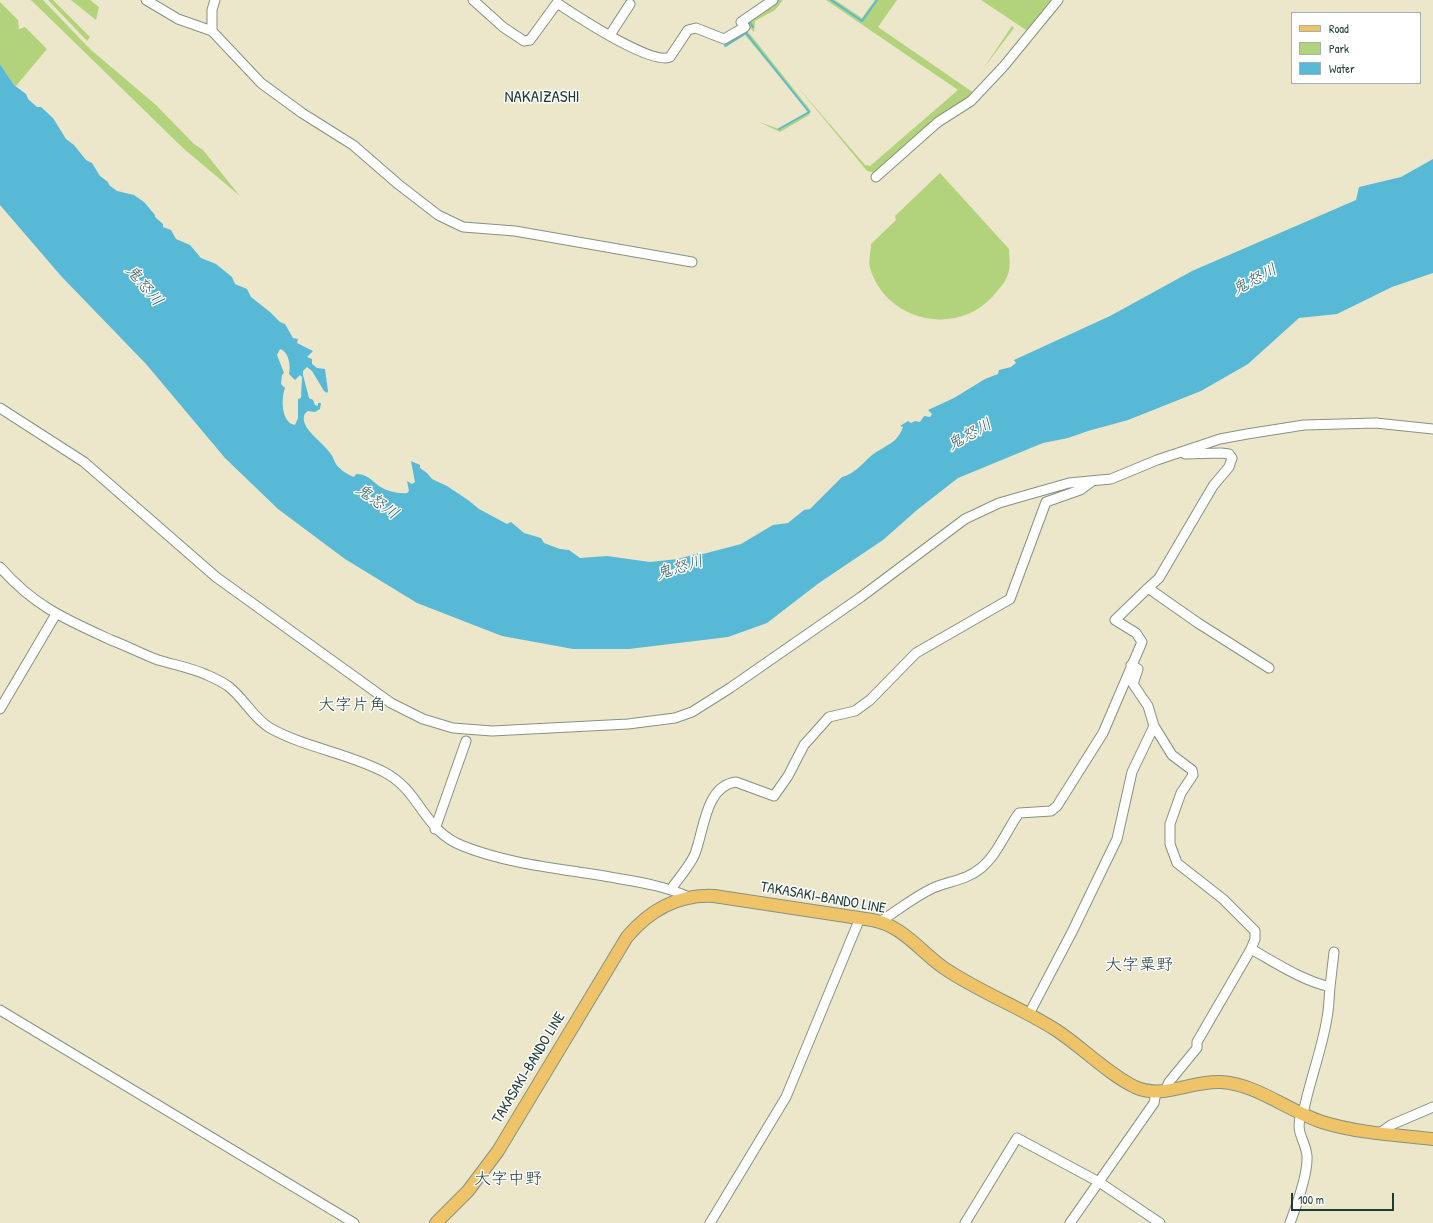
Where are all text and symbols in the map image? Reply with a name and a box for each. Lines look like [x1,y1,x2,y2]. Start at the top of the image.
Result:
legend [1291,12,1421,84]
text: Road [1329,20,1349,37]
text: Park [1329,40,1349,57]
text: Water [1329,60,1355,77]
district label: NAKAIZASHI [499,87,585,107]
water label: 鬼怒川 [1229,260,1281,300]
water label: 鬼怒川 [121,261,167,311]
water label: 鬼怒川 [944,415,996,455]
water label: 鬼怒川 [352,480,402,524]
water label: 鬼怒川 [654,552,706,584]
district label: 大字片角 [318,695,386,715]
street label: TAKASAKI-BANDO LINE [759,878,887,918]
district label: 大字粟野 [1105,955,1173,975]
street label: TAKASAKI-BANDO LINE [489,1009,569,1127]
district label: 大字中野 [474,1169,542,1189]
scale bar [1293,1185,1396,1211]
text: 100 m [1298,1191,1324,1208]

